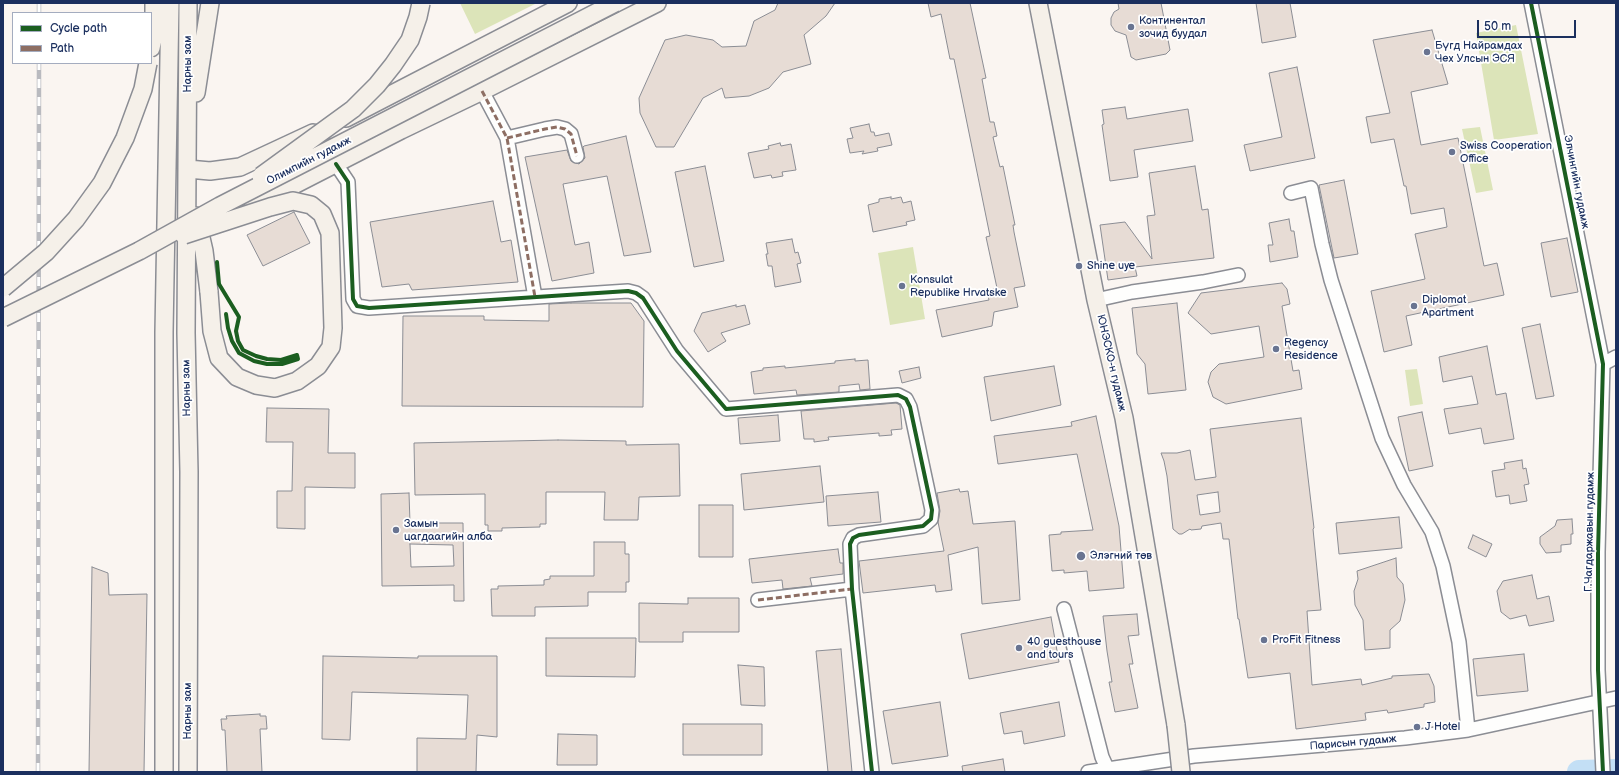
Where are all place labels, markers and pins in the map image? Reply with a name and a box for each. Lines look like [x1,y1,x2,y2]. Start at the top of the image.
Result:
place label: Континентал зочид буудал [1139,14,1207,40]
marker: Континентал зочид буудал [1126,22,1136,32]
place label: Бүгд Найрамдах Чех Улсын ЭСЯ [1435,39,1522,65]
marker: Бүгд Найрамдах Чех Улсын ЭСЯ [1422,47,1432,57]
place label: Swiss Cooperation Office [1460,139,1552,165]
marker: Swiss Cooperation Office [1447,147,1457,157]
place label: Shine uye [1087,259,1135,273]
marker: Shine uye [1074,261,1084,271]
place label: Konsulat Republike Hrvatske [910,273,1006,299]
marker: Konsulat Republike Hrvatske [897,281,907,291]
place label: Diplomat Apartment [1422,293,1474,319]
marker: Diplomat Apartment [1409,301,1419,311]
place label: Regency Residence [1284,336,1338,362]
marker: Regency Residence [1271,344,1281,354]
place label: Замын цагдаагийн алба [404,517,492,543]
marker: Замын цагдаагийн алба [391,525,401,535]
place label: Элэгний төв [1090,549,1152,563]
marker: Элэгний төв [1075,550,1087,562]
place label: ProFit Fitness [1272,633,1341,647]
place label: 40 guesthouse and tours [1027,635,1101,661]
marker: ProFit Fitness [1259,635,1269,645]
marker: 40 guesthouse and tours [1014,643,1024,653]
place label: J Hotel [1425,720,1460,734]
marker: J Hotel [1412,722,1422,732]

